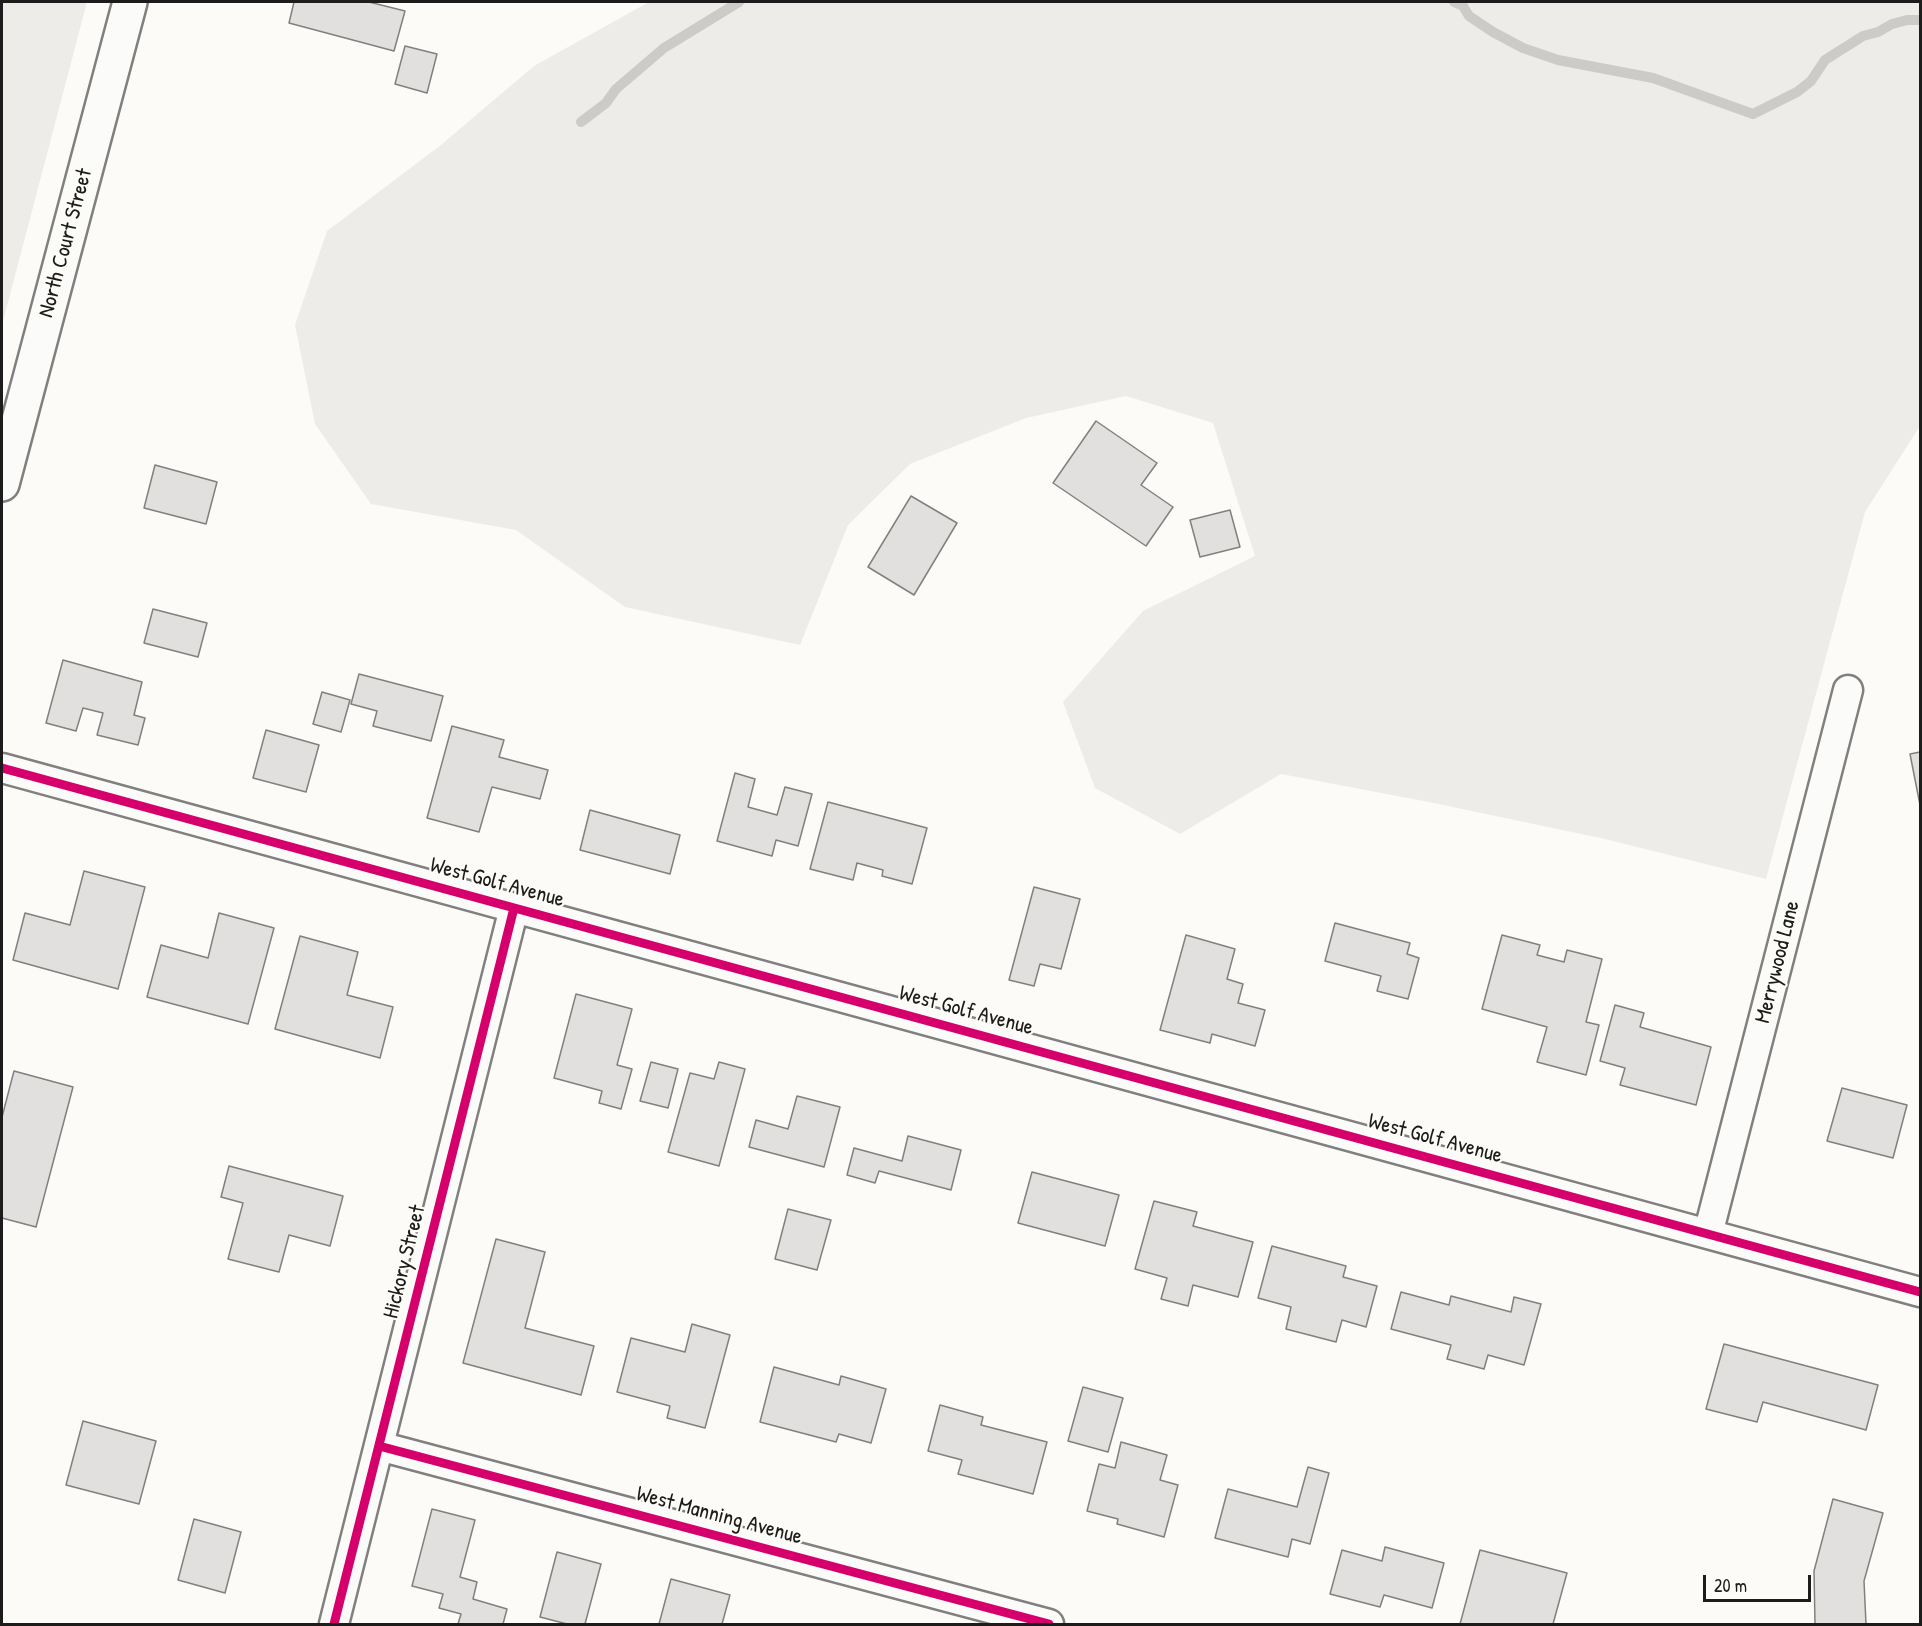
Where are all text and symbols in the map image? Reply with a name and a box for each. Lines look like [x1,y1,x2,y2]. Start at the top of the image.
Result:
street label: North Court Street [33,166,99,320]
street label: West Golf Avenue [427,852,567,914]
street label: Merrywood Lane [1750,898,1806,1026]
street label: West Golf Avenue [896,980,1036,1042]
street label: West Golf Avenue [1365,1108,1505,1170]
street label: Hickory Street [378,1203,432,1321]
street label: West Manning Avenue [633,1481,805,1551]
scale bar [1706,1563,1814,1601]
text: 20 m [1714,1573,1747,1598]

